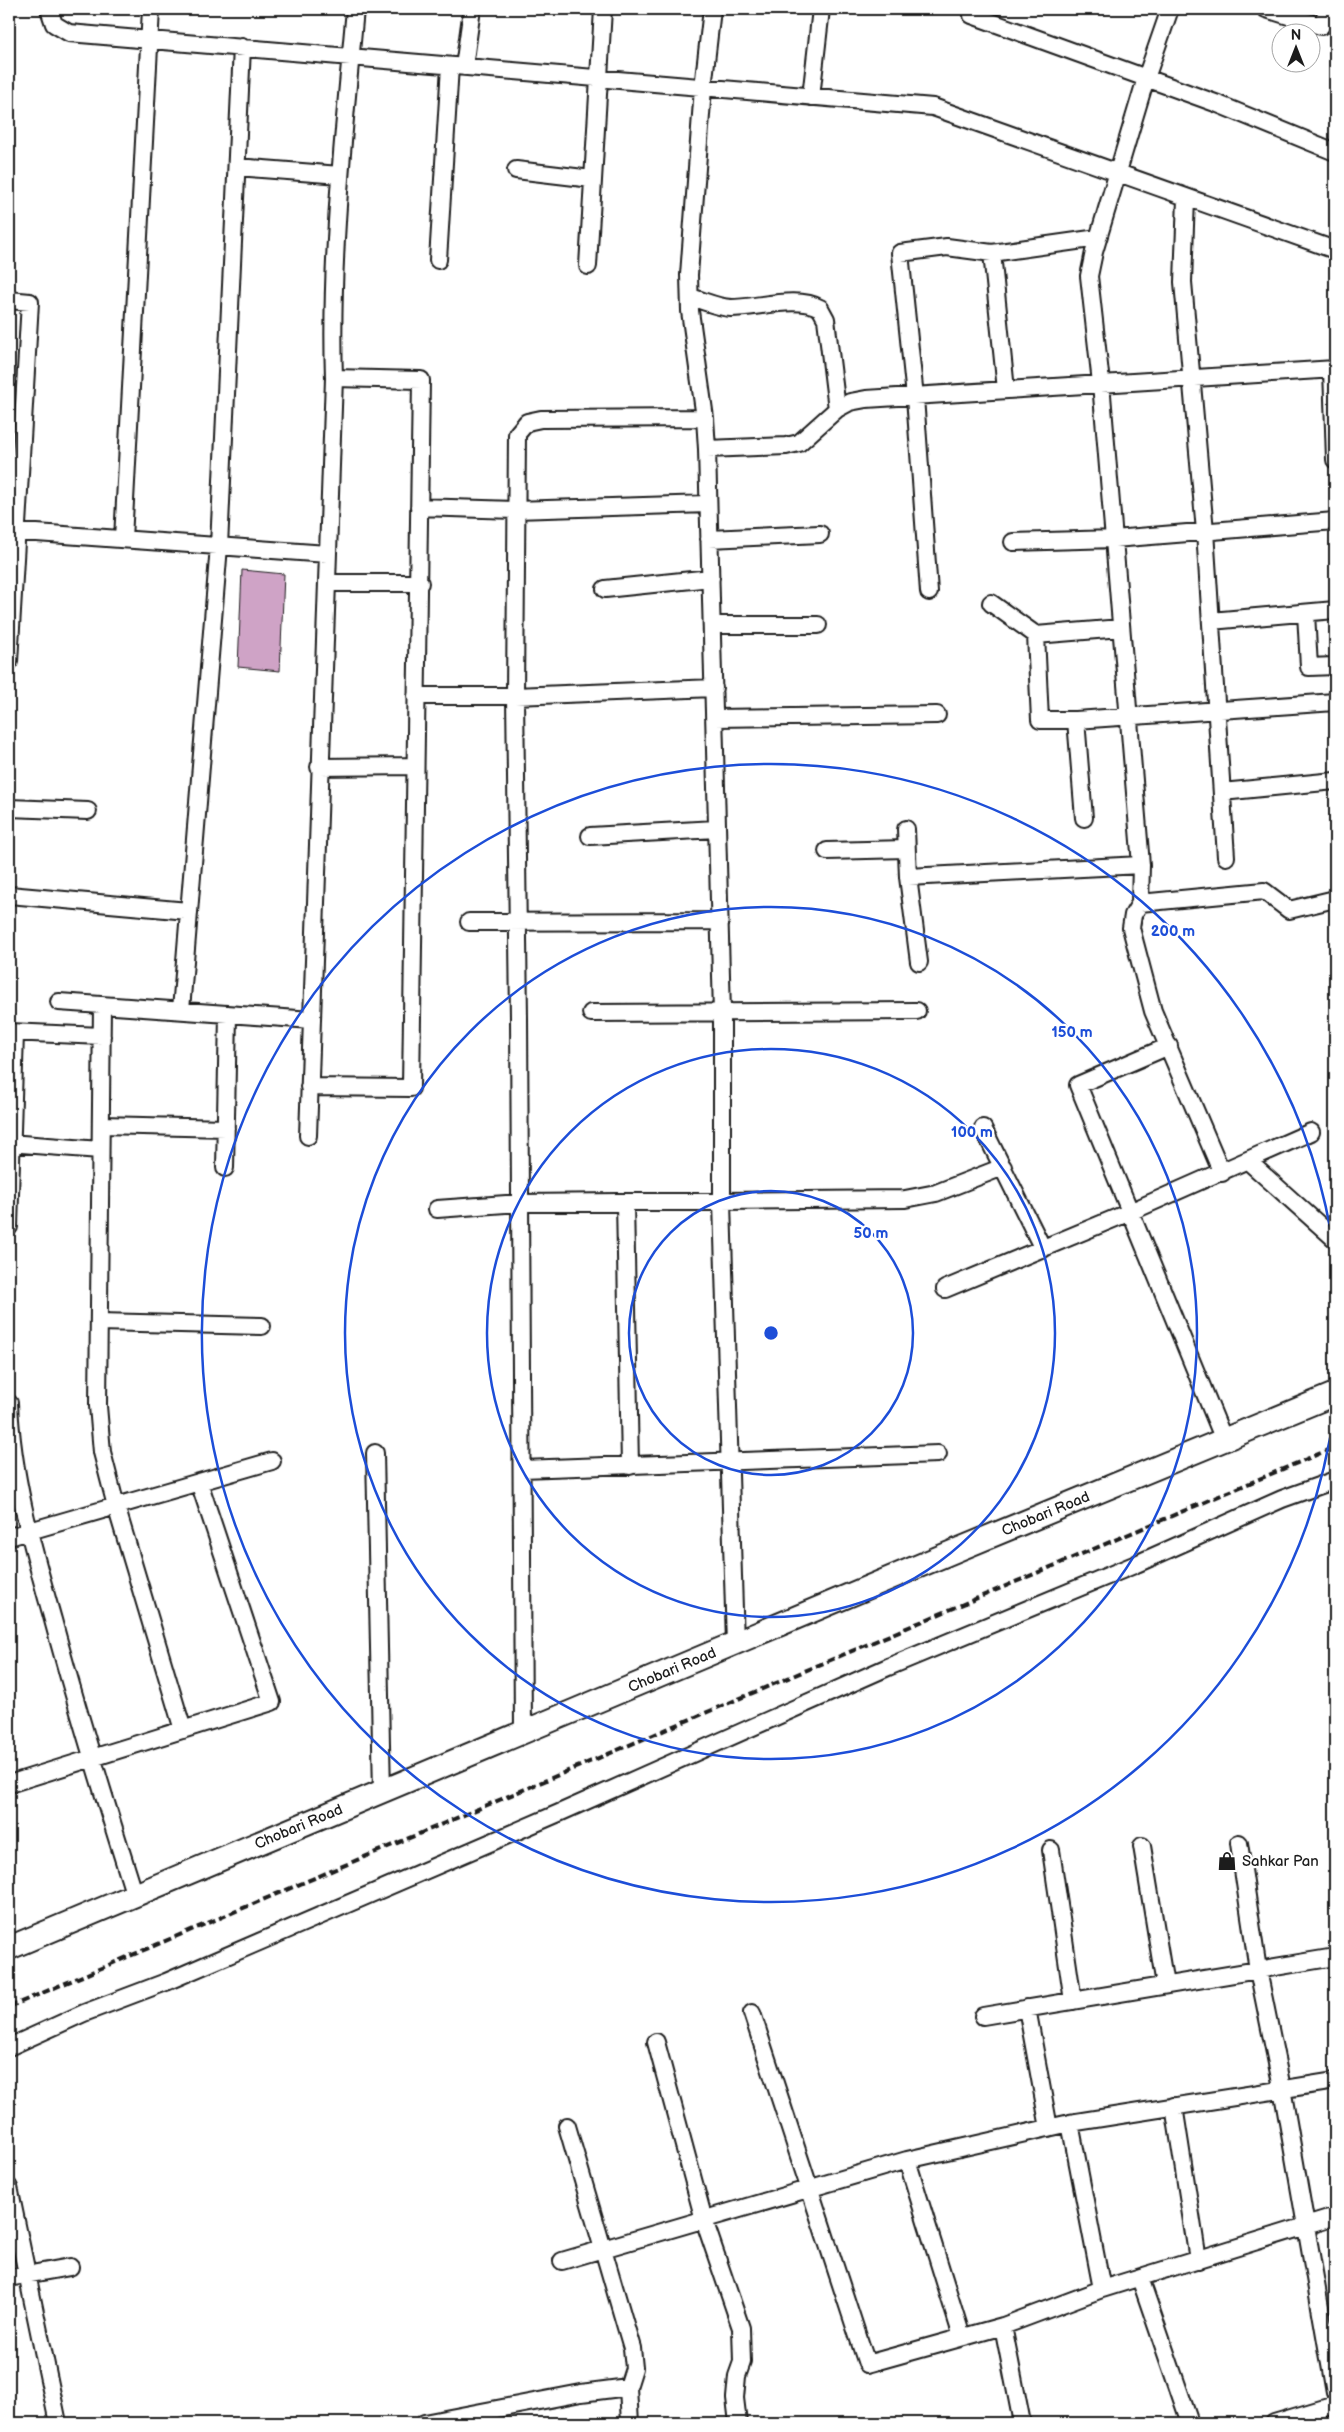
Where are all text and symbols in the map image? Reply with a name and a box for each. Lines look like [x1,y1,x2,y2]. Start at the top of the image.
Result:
north arrow [1272,22,1322,72]
text: N [1291,27,1301,44]
text: 200 m [1151,922,1195,941]
text: 150 m [1051,1023,1093,1042]
text: 100 m [951,1123,993,1142]
text: 50 m [854,1224,889,1243]
centre of rings [762,1324,780,1342]
street label: Chobari Road [999,1487,1093,1541]
street label: Chobari Road [625,1643,719,1697]
street label: Chobari Road [252,1800,346,1854]
shop icon: Sahkar Pan [1216,1850,1238,1872]
place label: Sahkar Pan [1242,1852,1319,1871]

